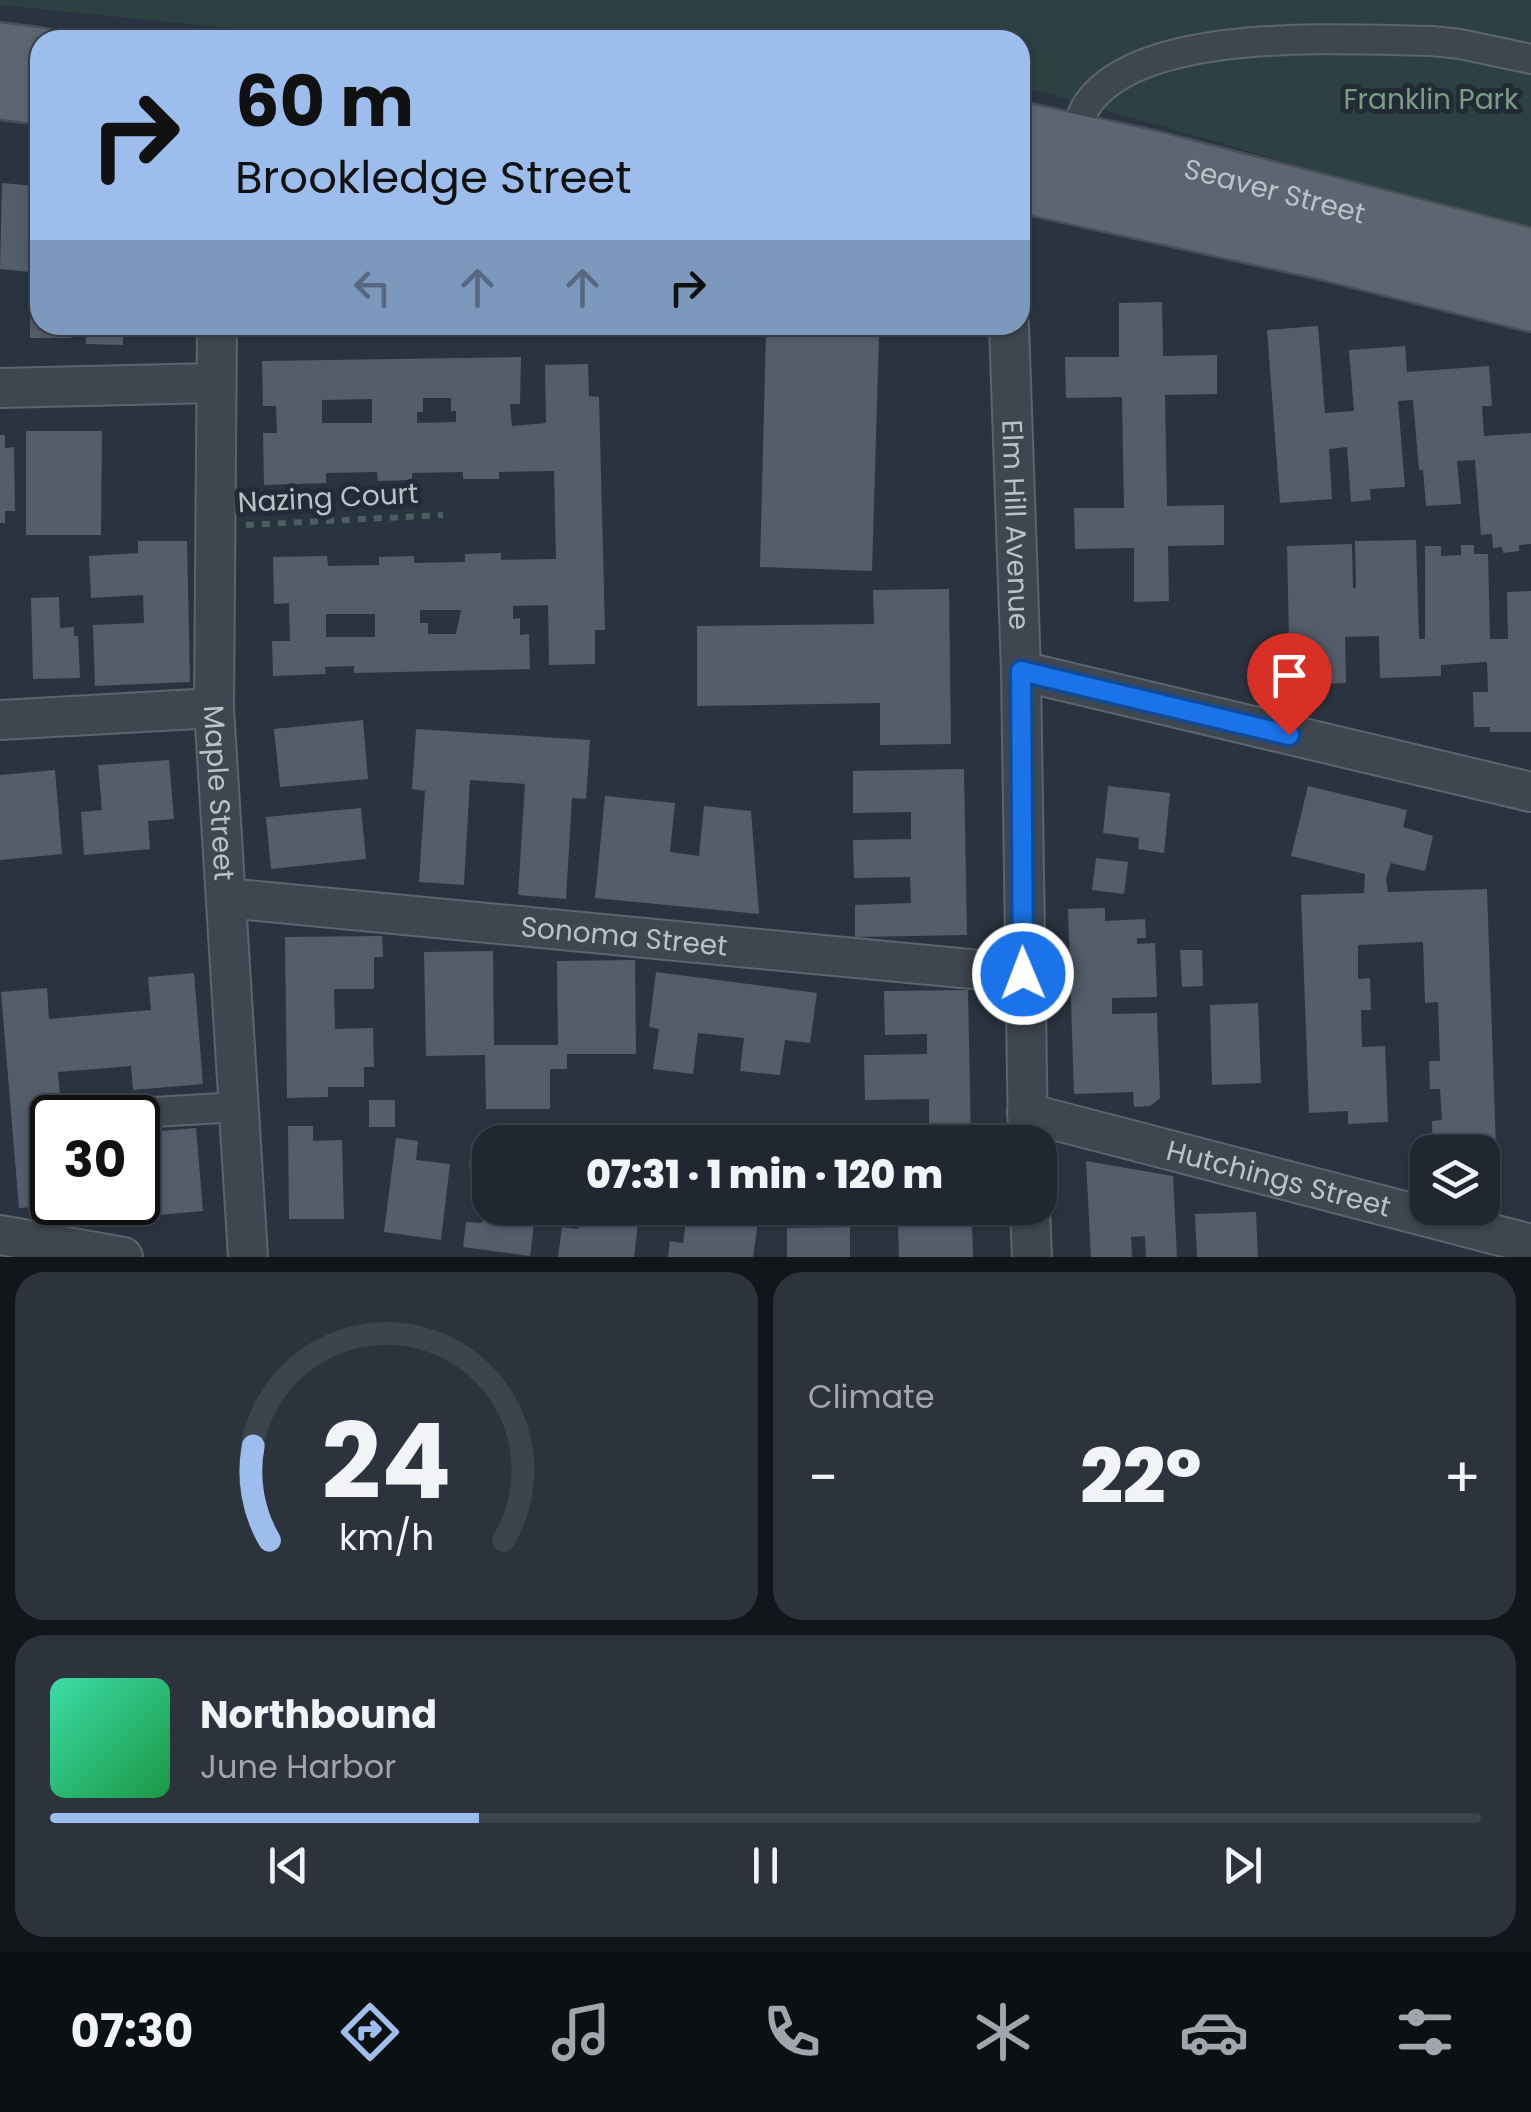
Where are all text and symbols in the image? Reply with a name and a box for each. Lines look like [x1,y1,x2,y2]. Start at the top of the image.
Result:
text: 60 m [235,52,414,151]
icon: right [70,70,200,200]
park label: Franklin Park [1343,80,1519,119]
text: Brookledge Street [235,146,632,209]
street label: Seaver Street [1180,149,1370,233]
icon: left [345,260,400,315]
icon: ahead [450,260,505,315]
icon: ahead [555,260,610,315]
icon: right [660,260,715,315]
street label: Elm Hill Avenue [993,419,1039,631]
street label: Nazing Court [237,474,419,522]
pin [1247,633,1332,736]
icon: arrive [1262,648,1317,703]
street label: Maple Street [194,704,244,882]
street label: Sonoma Street [519,907,729,965]
position arrow [971,922,1075,1026]
speed limit sign: 30 [30,1095,160,1225]
street label: Hutchings Street [1162,1131,1395,1226]
map controls [1410,1135,1500,1225]
button: layers [1410,1135,1500,1225]
text: 07:31 · 1 min · 120 m [586,1148,943,1201]
text: Climate [808,1374,935,1419]
text: 24 [322,1389,451,1534]
text: 22° [1080,1424,1202,1529]
text: − [808,1439,838,1516]
text: + [1443,1439,1481,1516]
text: km/h [339,1512,434,1563]
text: Northbound [200,1688,437,1741]
text: June Harbor [200,1744,396,1789]
icon: previous [261,1838,316,1893]
icon: pause [738,1838,793,1893]
icon: next [1215,1838,1270,1893]
icon: directions [335,1997,405,2067]
icon: music [546,1997,616,2067]
icon: phone [757,1997,827,2067]
icon: climate [968,1997,1038,2067]
icon: car [1179,1997,1249,2067]
icon: filters [1390,1997,1460,2067]
text: 07:30 [71,2000,193,2063]

